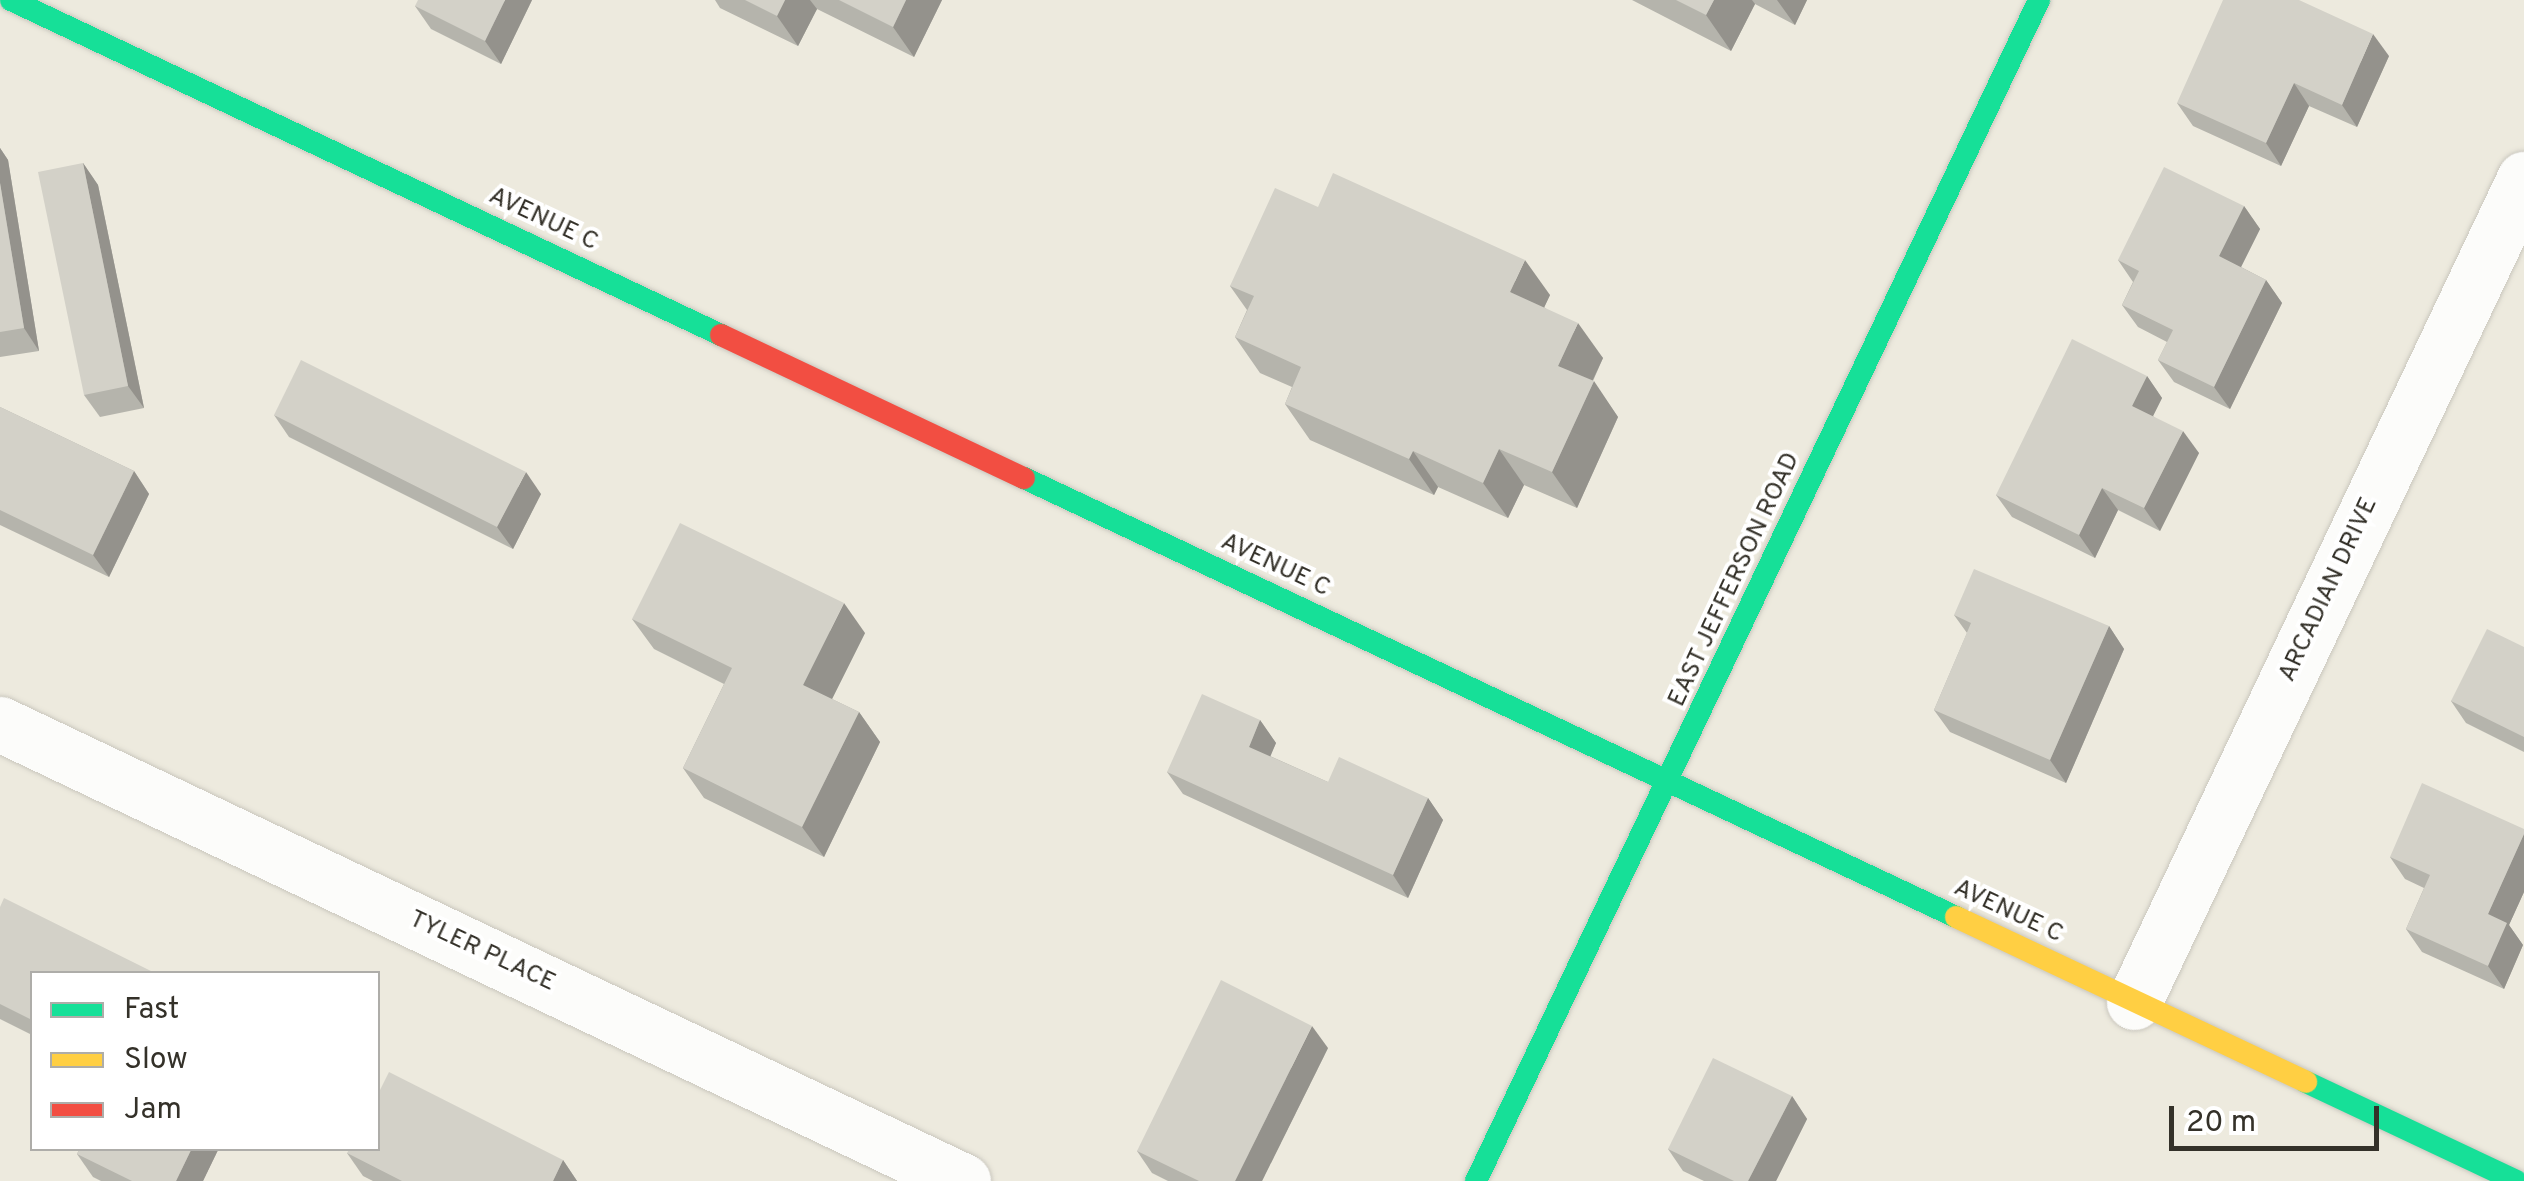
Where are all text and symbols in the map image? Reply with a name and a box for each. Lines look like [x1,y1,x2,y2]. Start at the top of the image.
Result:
street label: AVENUE C [484,182,602,258]
street label: EAST JEFFERSON ROAD [1663,448,1807,712]
street label: ARCADIAN DRIVE [2273,493,2385,687]
street label: AVENUE C [1216,528,1334,604]
street label: AVENUE C [1949,874,2067,950]
street label: TYLER PLACE [404,905,560,999]
legend [30,971,380,1151]
text: Fast [124,992,179,1029]
text: Slow [124,1042,188,1079]
scale bar [2174,1086,2384,1148]
text: Jam [124,1092,182,1129]
text: 20 m [2186,1105,2256,1142]

